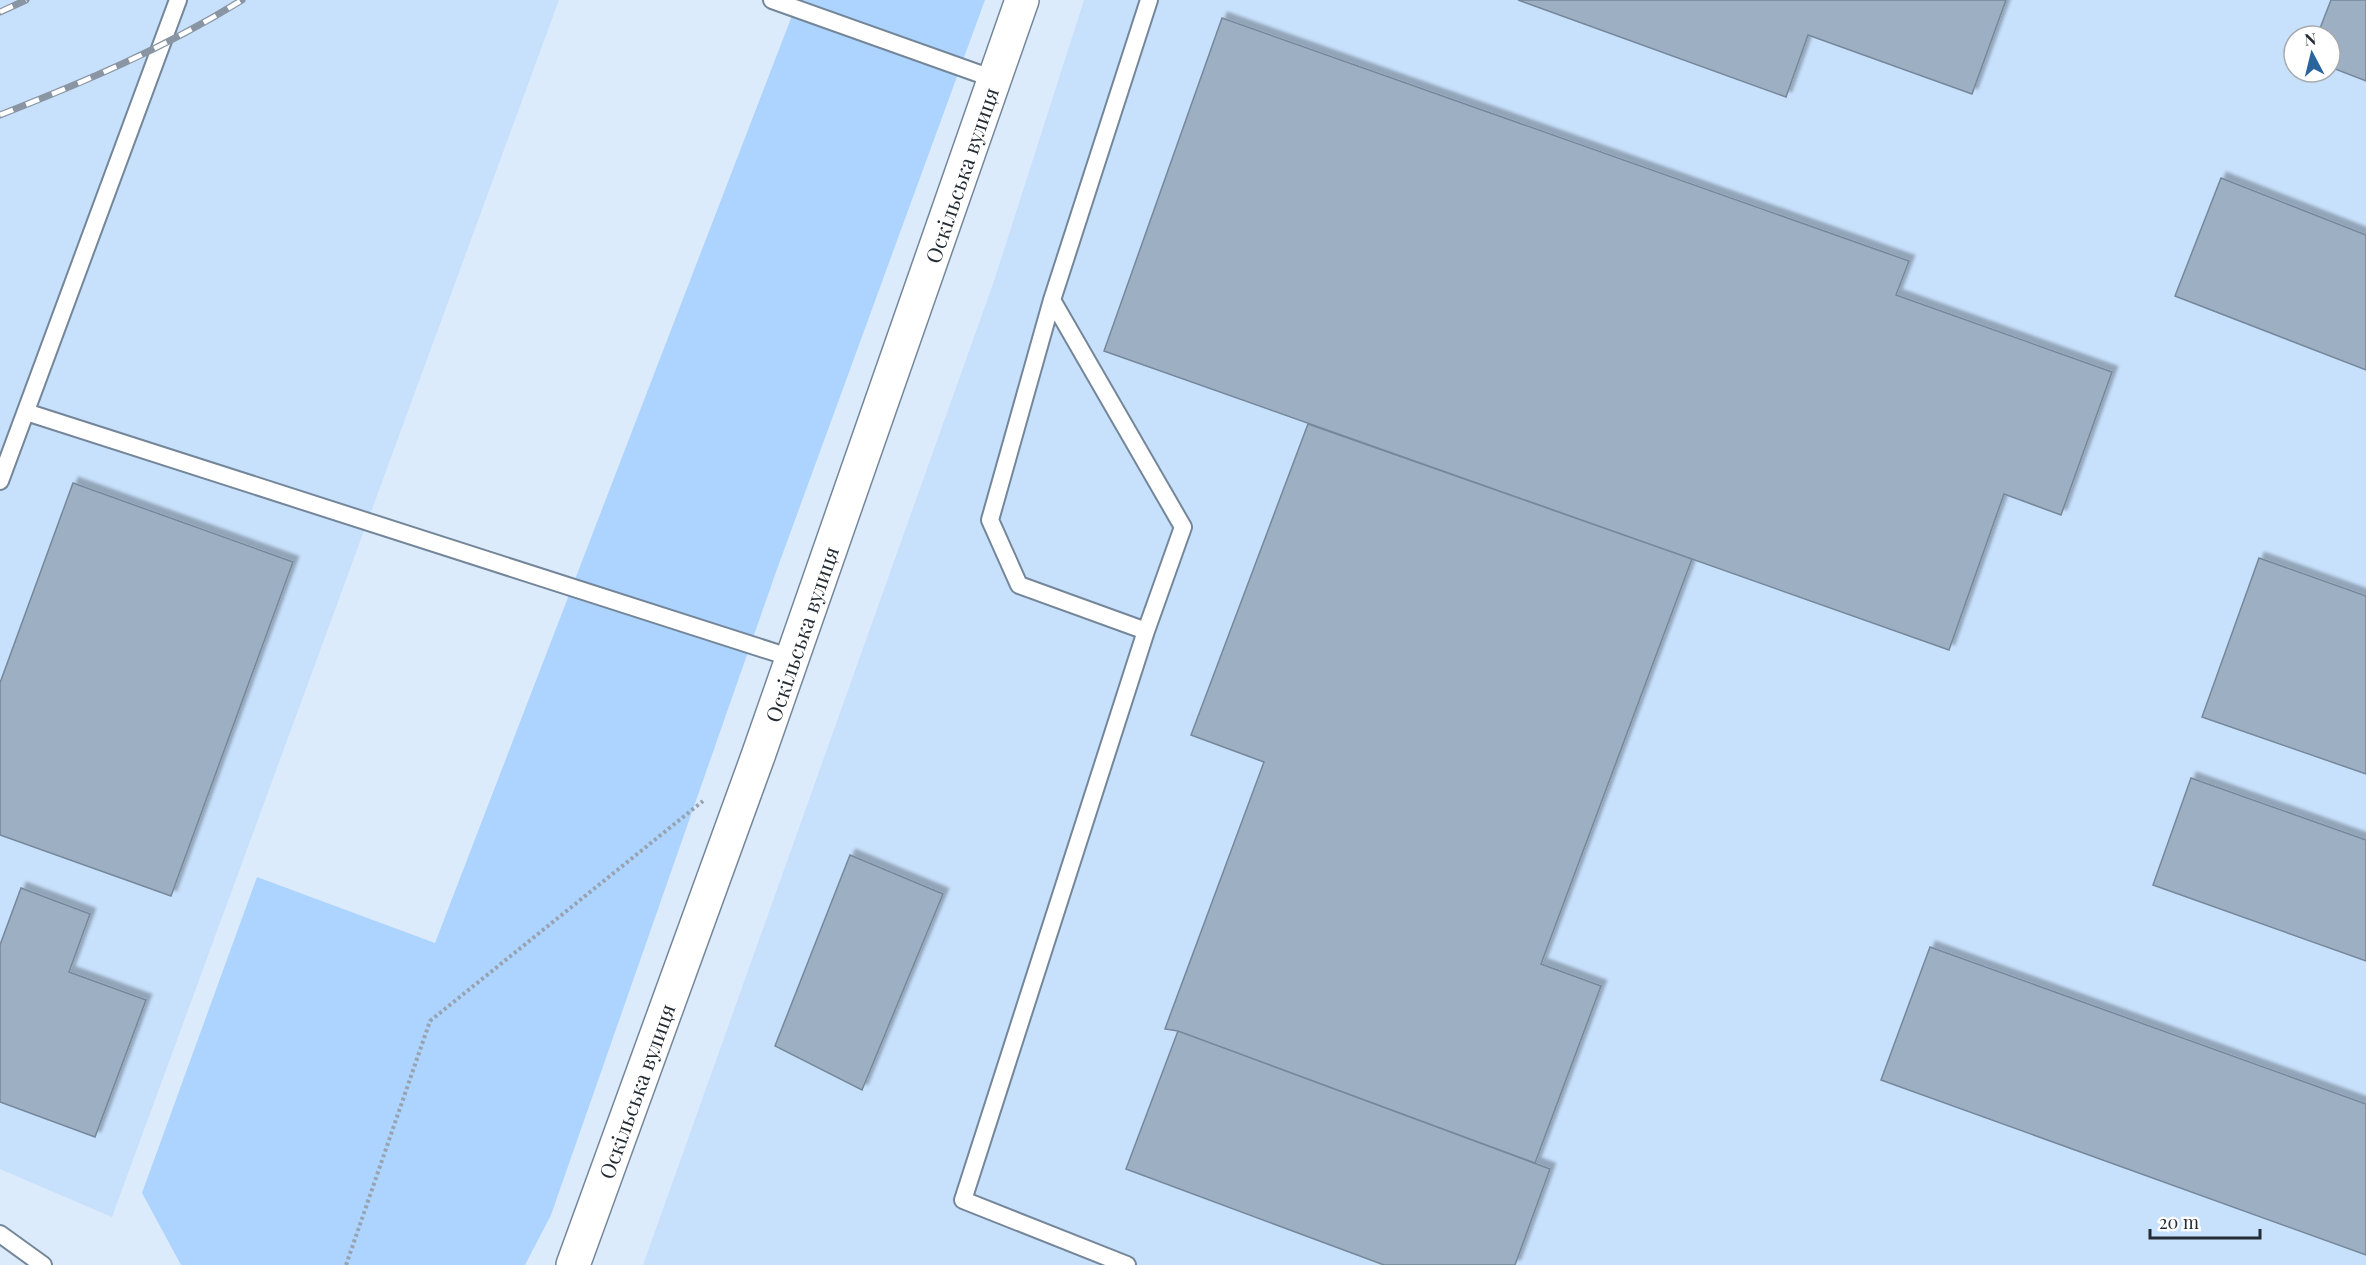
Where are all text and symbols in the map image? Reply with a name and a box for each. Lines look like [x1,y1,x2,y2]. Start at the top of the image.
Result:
north arrow [2282,24,2342,84]
text: N [2303,27,2318,50]
street label: Оскільська вулиця [918,83,1004,267]
street label: Оскільська вулиця [758,542,844,726]
street label: Оскільська вулиця [591,1000,681,1182]
scale bar [2150,1202,2260,1240]
text: 20 m [2159,1210,2199,1234]

